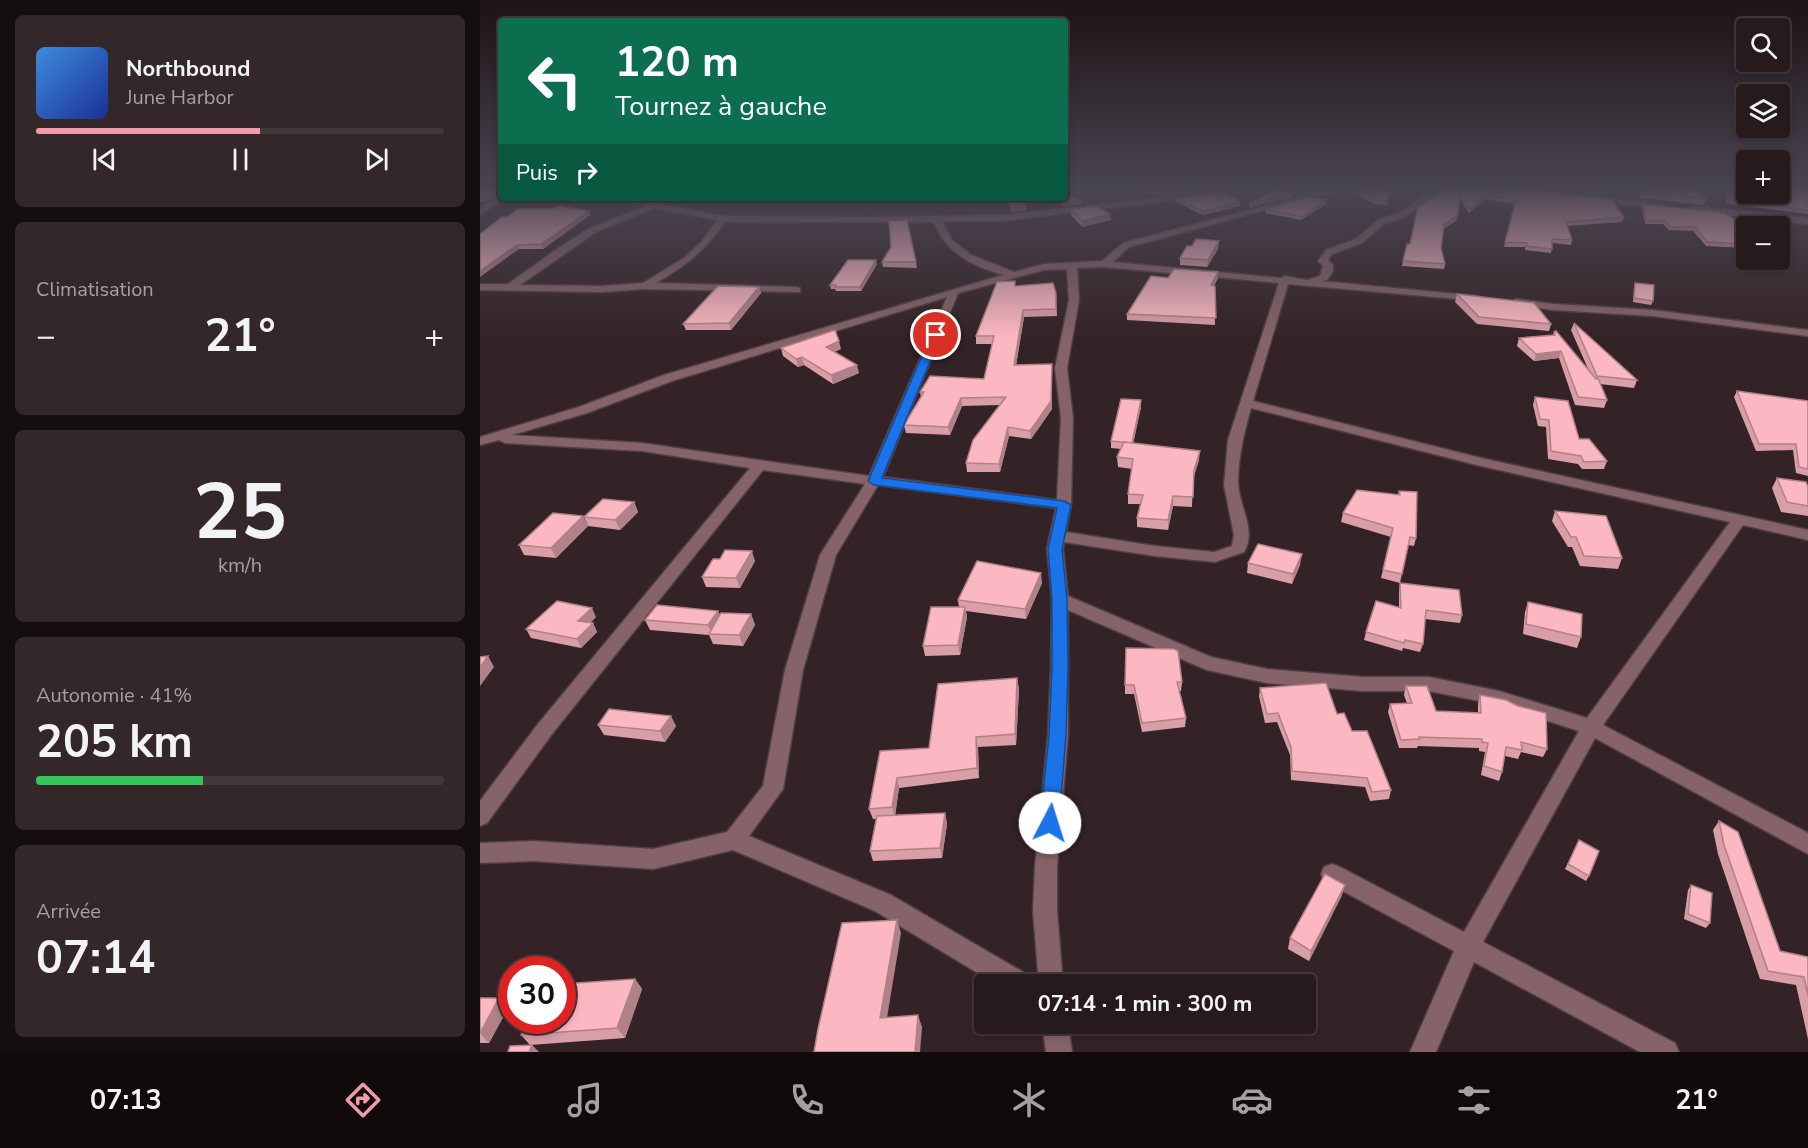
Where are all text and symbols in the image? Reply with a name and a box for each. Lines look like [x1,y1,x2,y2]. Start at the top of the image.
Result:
map controls [1736,18,1790,270]
button: search [1736,18,1790,72]
text: 120 m [615,34,739,91]
icon: left [516,42,594,120]
text: Northbound [126,54,250,84]
text: June Harbor [126,84,234,111]
button: layers [1736,84,1790,138]
text: Tournez à gauche [615,88,827,125]
icon: previous [88,143,121,176]
icon: pause [224,143,257,176]
icon: next [360,143,393,176]
button: + [1736,150,1790,204]
icon: right [570,156,603,189]
text: Puis [516,158,558,188]
button: − [1736,216,1790,270]
text: Climatisation [36,276,154,303]
text: 21° [204,306,276,367]
pin [910,309,961,360]
text: − [36,314,56,359]
text: + [424,314,444,359]
icon: arrive [919,318,952,351]
text: 25 [193,459,287,566]
text: km/h [218,552,262,579]
text: Autonomie · 41% [36,682,192,709]
text: 205 km [36,712,193,773]
position arrow [1018,791,1082,855]
text: Arrivée [36,898,101,925]
text: 07:14 [36,928,155,989]
speed limit sign: 30 [498,956,576,1034]
text: 07:14 · 1 min · 300 m [1038,989,1252,1019]
icon: directions [342,1079,384,1121]
icon: music [564,1079,606,1121]
icon: phone [786,1079,828,1121]
icon: climate [1008,1079,1050,1121]
icon: car [1231,1079,1273,1121]
icon: filters [1453,1079,1495,1121]
text: 07:13 [90,1082,162,1119]
text: 21° [1675,1082,1718,1119]

